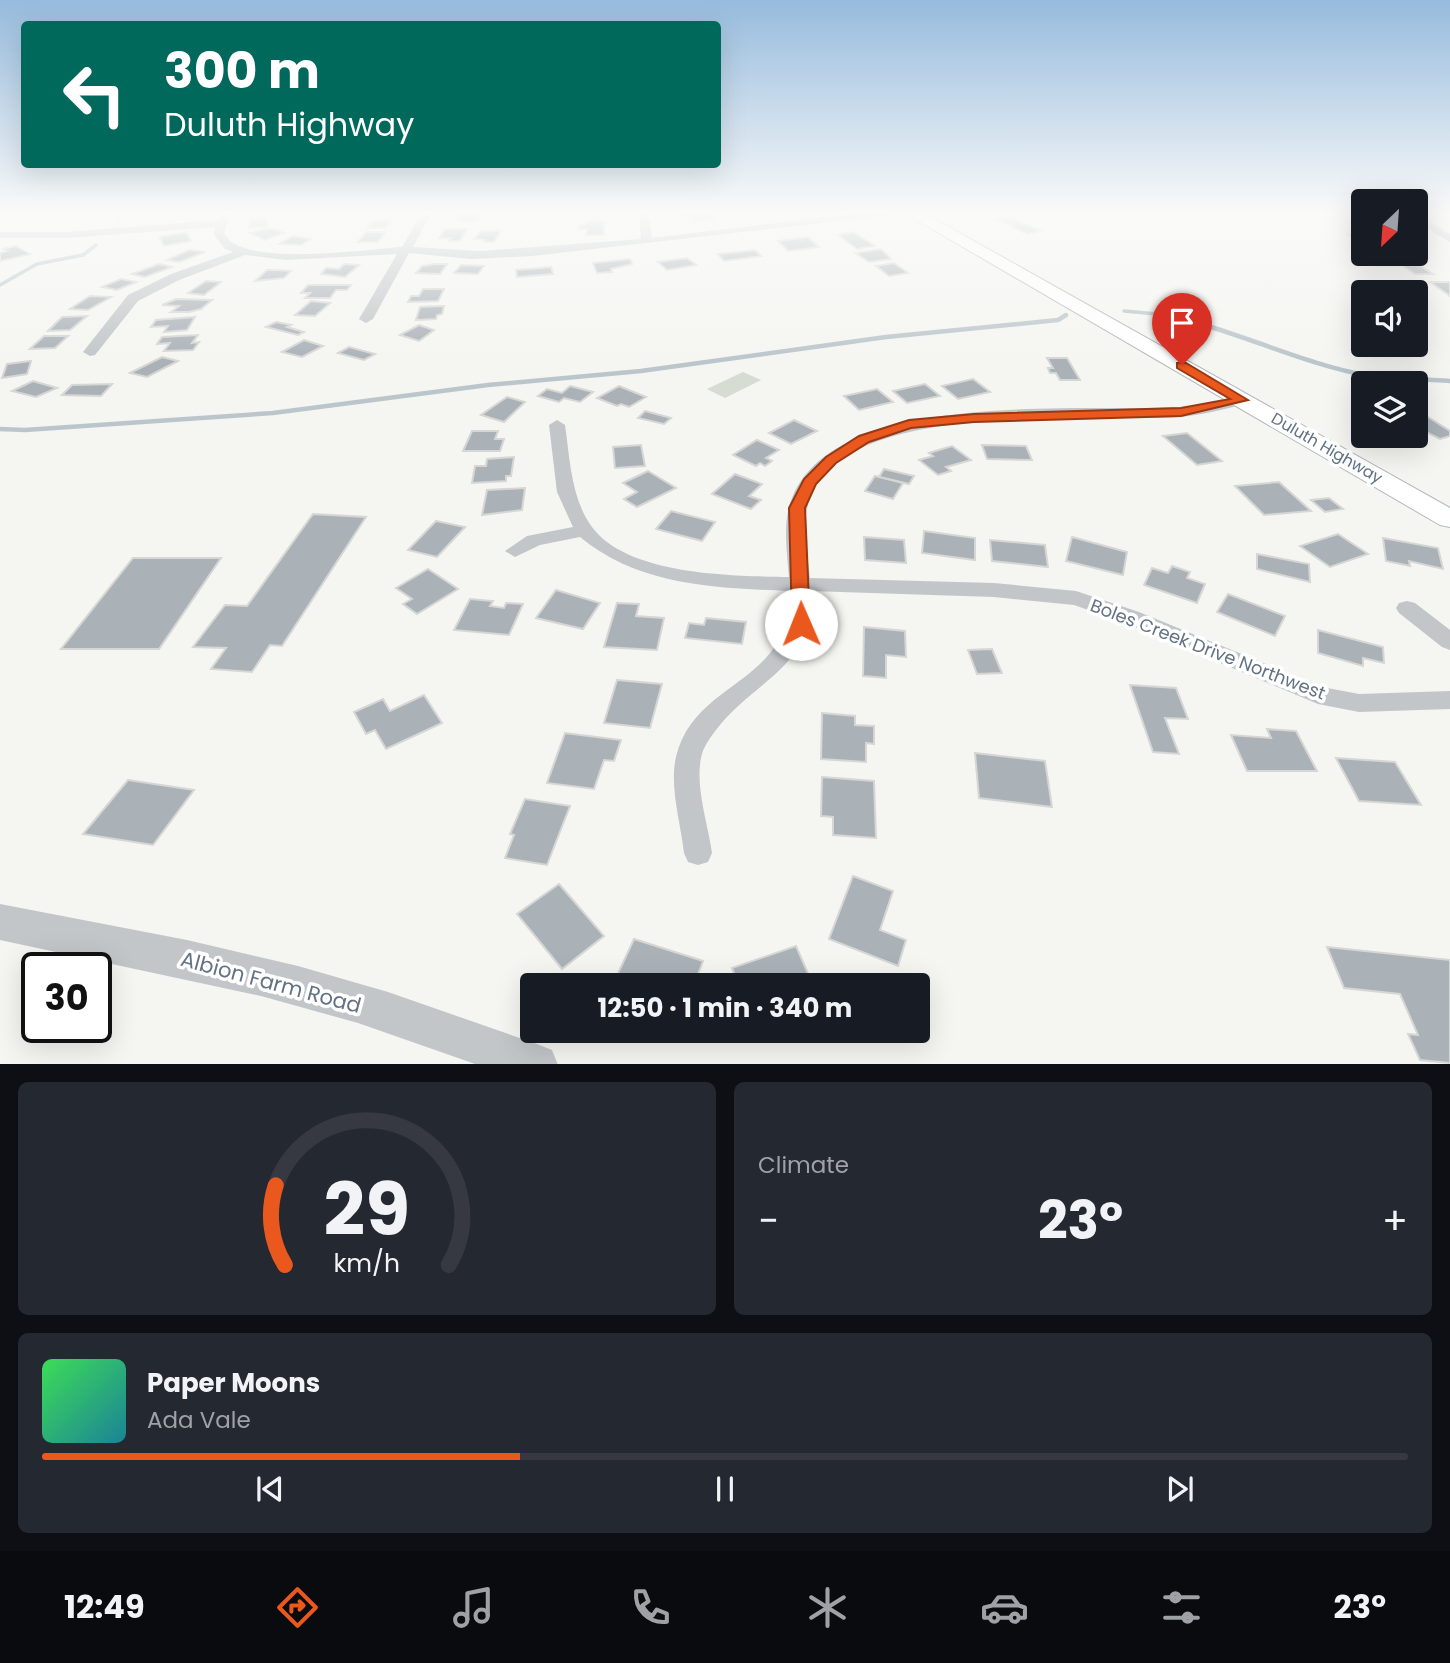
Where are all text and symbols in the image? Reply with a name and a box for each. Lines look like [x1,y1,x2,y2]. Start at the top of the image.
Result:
text: 300 m [164,37,320,105]
icon: left [49,49,140,140]
text: Duluth Highway [164,102,414,147]
north arrow [1351,189,1428,266]
map controls [1351,189,1428,448]
button: sound [1351,280,1428,357]
pin [1152,293,1212,365]
icon: arrive [1163,304,1201,342]
button: layers [1351,371,1428,448]
street label: Duluth Highway [1267,407,1387,489]
position arrow [764,587,838,661]
street label: Boles Creek Drive Northwest [1087,593,1329,705]
street label: Albion Farm Road [178,944,364,1020]
speed limit sign: 30 [21,952,112,1043]
text: 12:50 · 1 min · 340 m [598,990,852,1026]
text: Climate [758,1149,849,1181]
text: 29 [324,1159,410,1260]
text: 23° [1038,1184,1123,1257]
text: − [758,1194,779,1247]
text: + [1382,1194,1408,1247]
text: km/h [334,1245,400,1280]
text: Paper Moons [147,1365,320,1401]
text: Ada Vale [147,1404,251,1436]
icon: previous [251,1470,289,1508]
icon: pause [706,1470,744,1508]
icon: next [1161,1470,1199,1508]
icon: directions [273,1583,322,1632]
icon: music [449,1583,498,1632]
icon: phone [626,1583,675,1632]
icon: climate [803,1583,852,1632]
icon: car [980,1583,1029,1632]
icon: filters [1157,1583,1206,1632]
text: 12:49 [64,1584,145,1629]
text: 23° [1334,1584,1386,1629]

